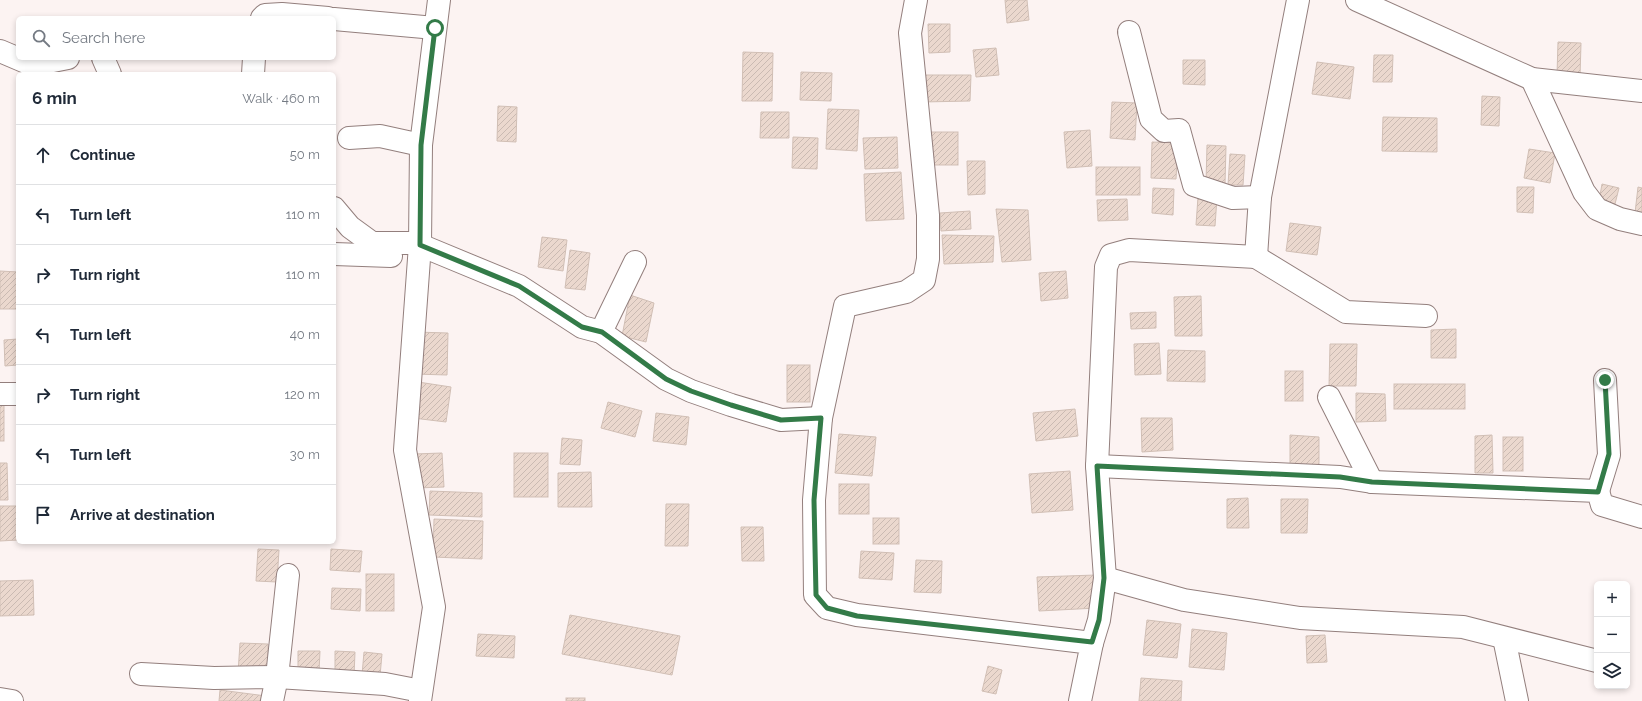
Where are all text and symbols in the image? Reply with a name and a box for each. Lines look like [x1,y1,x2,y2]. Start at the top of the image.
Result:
search box [16,16,336,60]
route start [426,19,444,37]
icon: search [30,27,52,49]
text: Search here [62,29,145,47]
text: 6 min [32,88,77,108]
text: Walk · 460 m [242,91,320,106]
icon: ahead [32,144,54,166]
text: Continue [70,146,135,164]
text: 50 m [290,147,320,162]
icon: left [32,204,54,226]
text: Turn left [70,206,131,224]
text: 110 m [286,207,320,222]
icon: right [32,264,54,286]
text: Turn right [70,266,140,284]
text: 110 m [286,267,320,282]
icon: left [32,324,54,346]
text: Turn left [70,326,131,344]
text: 40 m [290,327,320,342]
route end [1596,371,1614,389]
icon: right [32,384,54,406]
text: Turn right [70,386,140,404]
text: 120 m [284,387,320,402]
icon: left [32,444,54,466]
text: Turn left [70,446,131,464]
text: 30 m [290,447,320,462]
icon: arrive [32,504,54,526]
text: Arrive at destination [70,506,215,524]
map controls [1594,581,1630,689]
button: + [1594,581,1630,617]
button: − [1594,617,1630,653]
button: layers [1594,653,1630,689]

